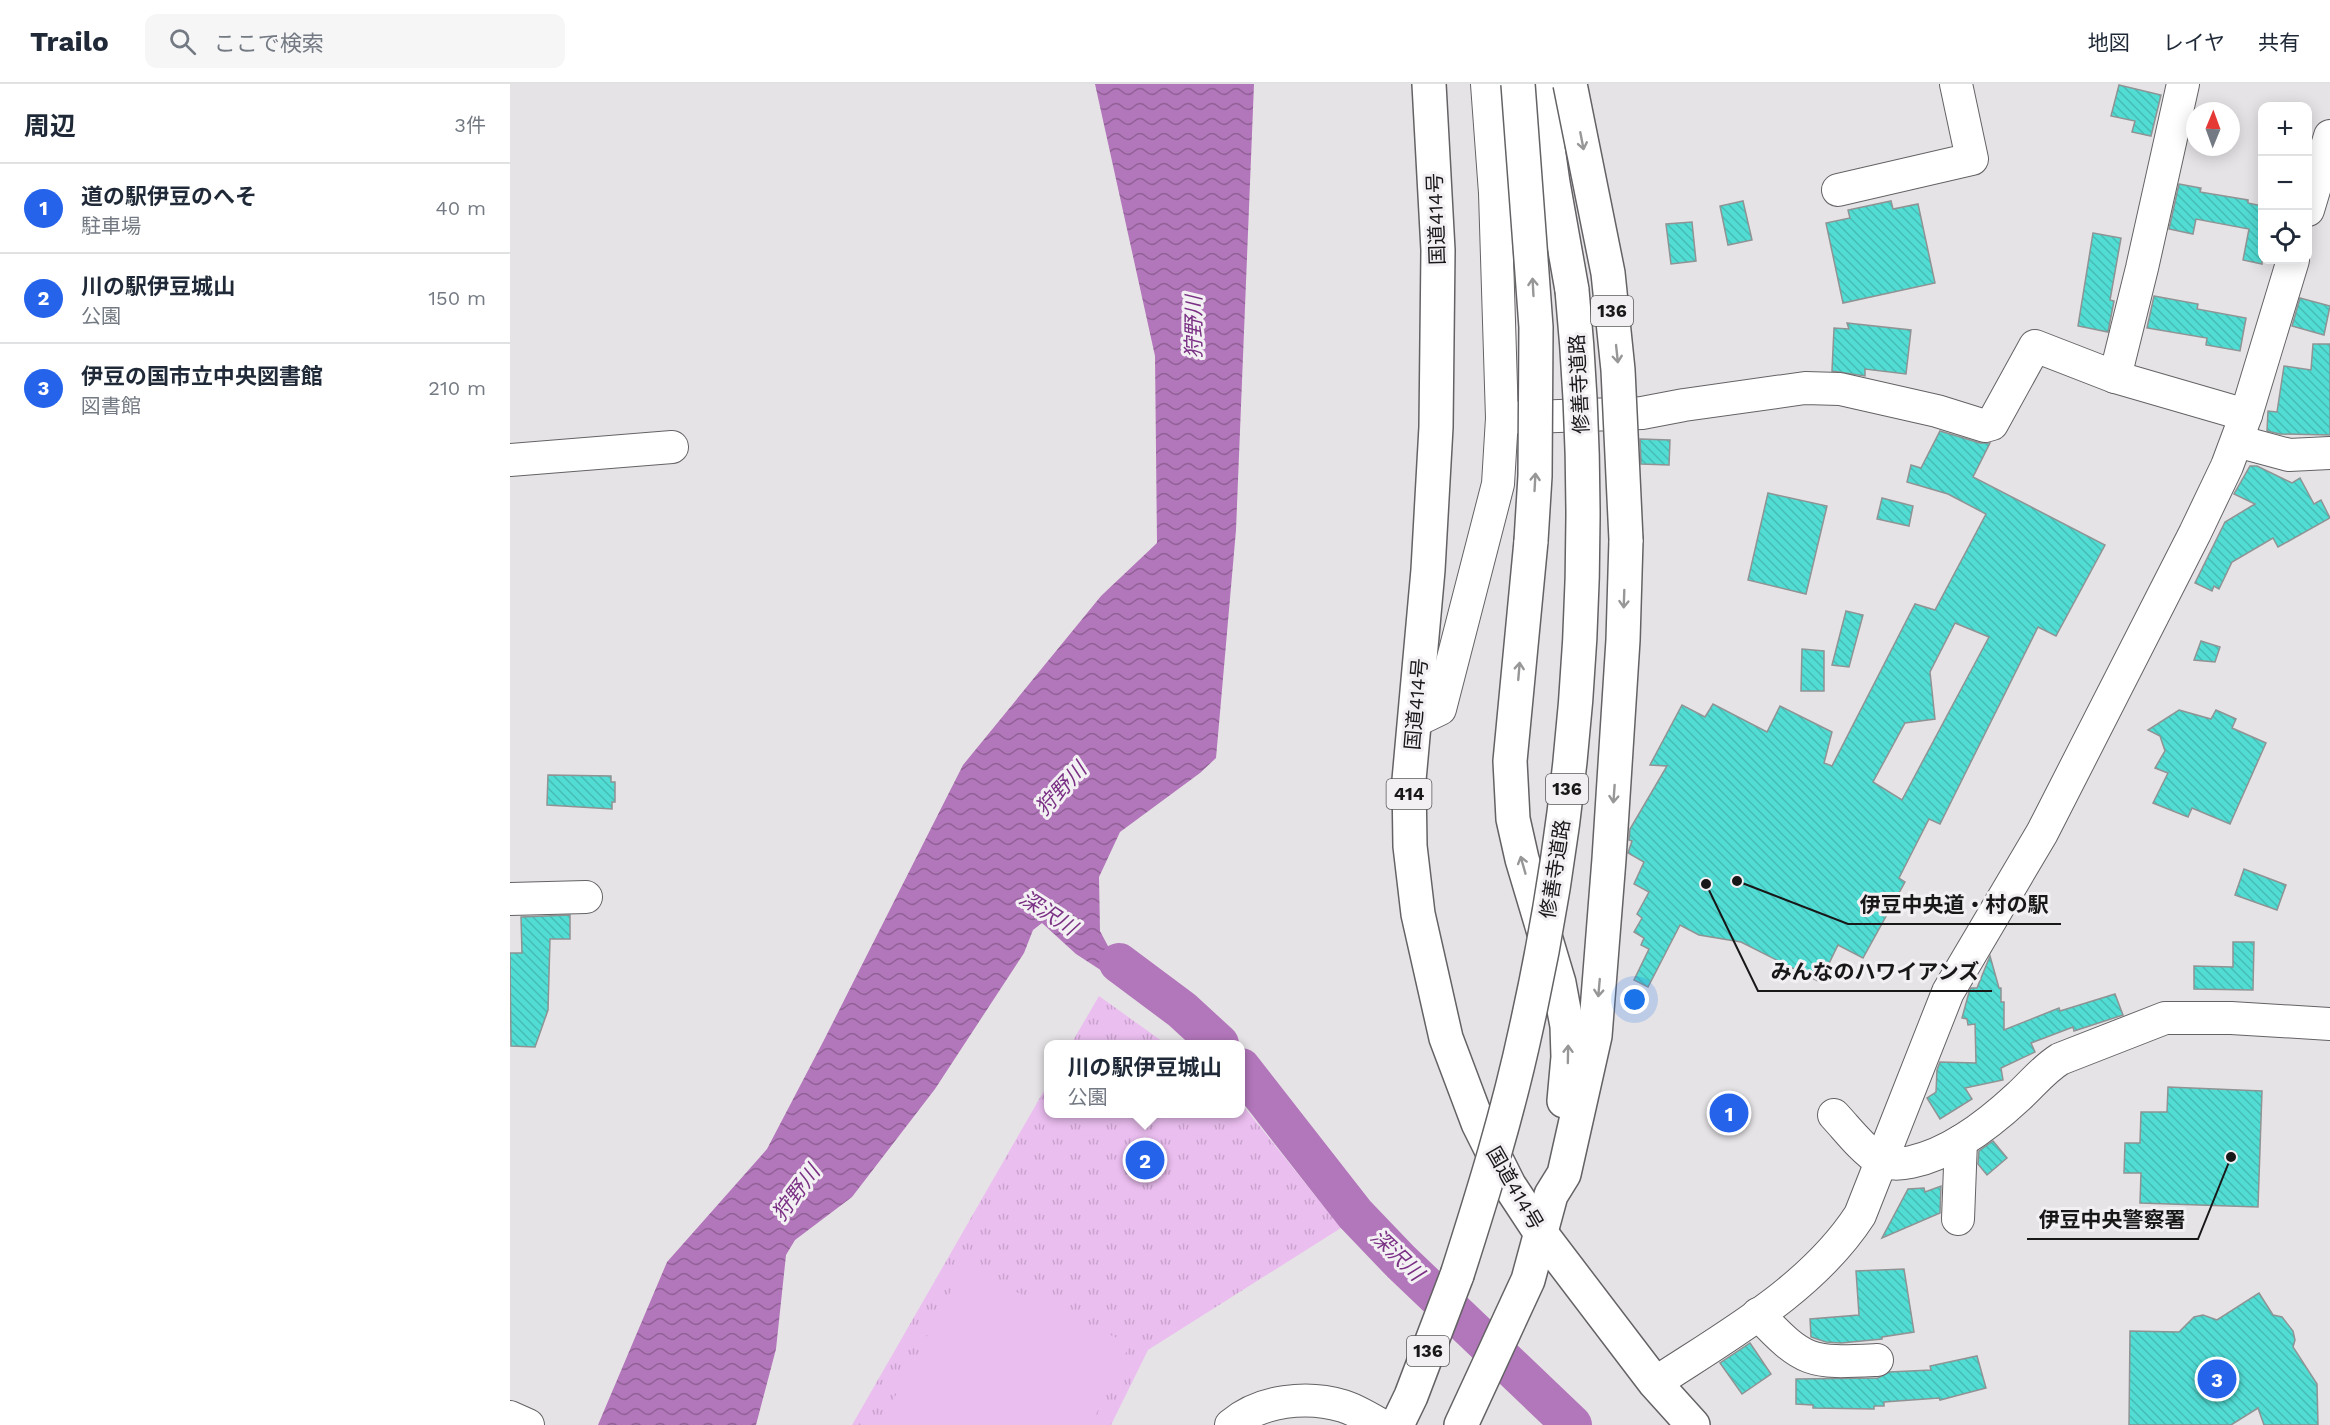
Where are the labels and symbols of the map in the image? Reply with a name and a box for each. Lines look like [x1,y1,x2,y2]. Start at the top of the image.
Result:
north arrow [2186,102,2240,156]
one-way arrow [1577,131,1588,151]
street label: 国道414号 [1422,173,1450,265]
one-way arrow [1528,278,1539,298]
water label: 狩野川 [1181,294,1206,359]
road number: 136 [1591,296,1633,326]
street label: 修善寺道路 [1564,333,1594,435]
one-way arrow [1611,344,1622,364]
one-way arrow [1529,473,1540,493]
one-way arrow [1618,588,1630,608]
street label: 国道414号 [1400,657,1432,751]
one-way arrow [1514,662,1525,682]
water label: 狩野川 [1030,756,1093,820]
road number: 136 [1546,774,1588,804]
road number: 414 [1386,779,1432,809]
one-way arrow [1608,783,1619,803]
street label: 修善寺道路 [1535,818,1575,920]
one-way arrow [1517,856,1529,875]
water label: 深沢川 [1015,885,1083,941]
callout: 伊豆中央道・村の駅 [1848,885,2061,924]
text: 伊豆中央道・村の駅 [1860,892,2049,917]
callout: みんなのハワイアンズ [1758,952,1992,991]
text: みんなのハワイアンズ [1771,959,1979,984]
one-way arrow [1593,978,1604,997]
your location [1620,985,1649,1014]
one-way arrow [1562,1044,1573,1064]
pin: 1 [1710,1090,1748,1136]
pin: 2 [1126,1138,1164,1182]
street label: 国道414号 [1482,1142,1548,1234]
water label: 狩野川 [767,1158,826,1225]
callout: 伊豆中央警察署 [2027,1200,2198,1239]
text: 伊豆中央警察署 [2039,1207,2186,1232]
water label: 深沢川 [1366,1224,1430,1287]
road number: 136 [1407,1336,1449,1366]
pin: 3 [2198,1356,2236,1402]

